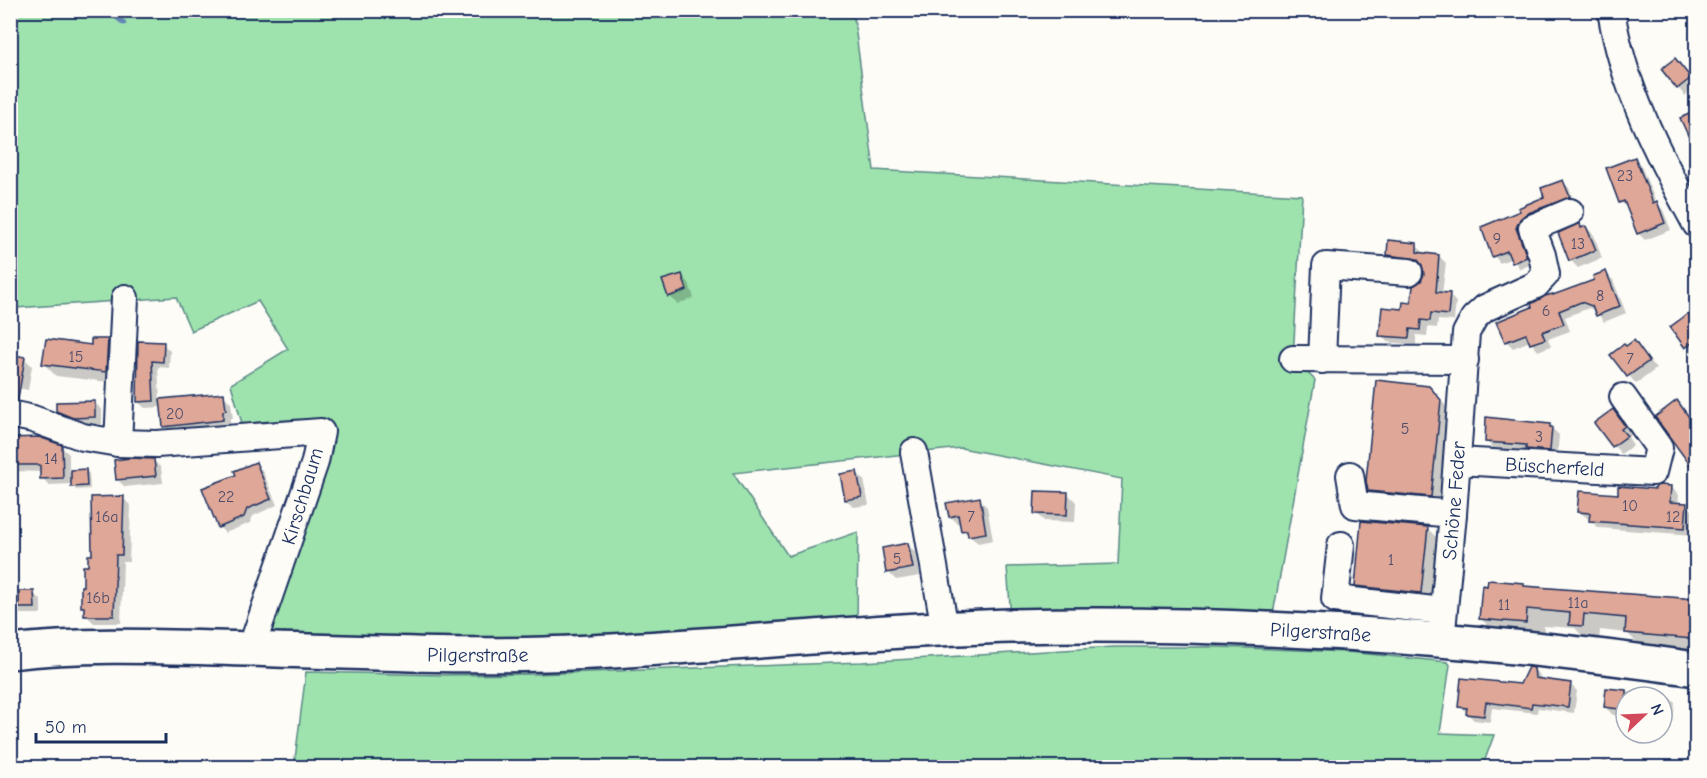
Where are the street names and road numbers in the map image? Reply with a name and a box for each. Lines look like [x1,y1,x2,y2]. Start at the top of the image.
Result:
street label: Schöne Feder [1438,441,1470,561]
street label: Kirschbaum [277,445,328,547]
street label: Büscherfeld [1504,453,1605,481]
street label: Pilgerstraße [1270,618,1372,647]
street label: Pilgerstraße [427,643,529,667]

